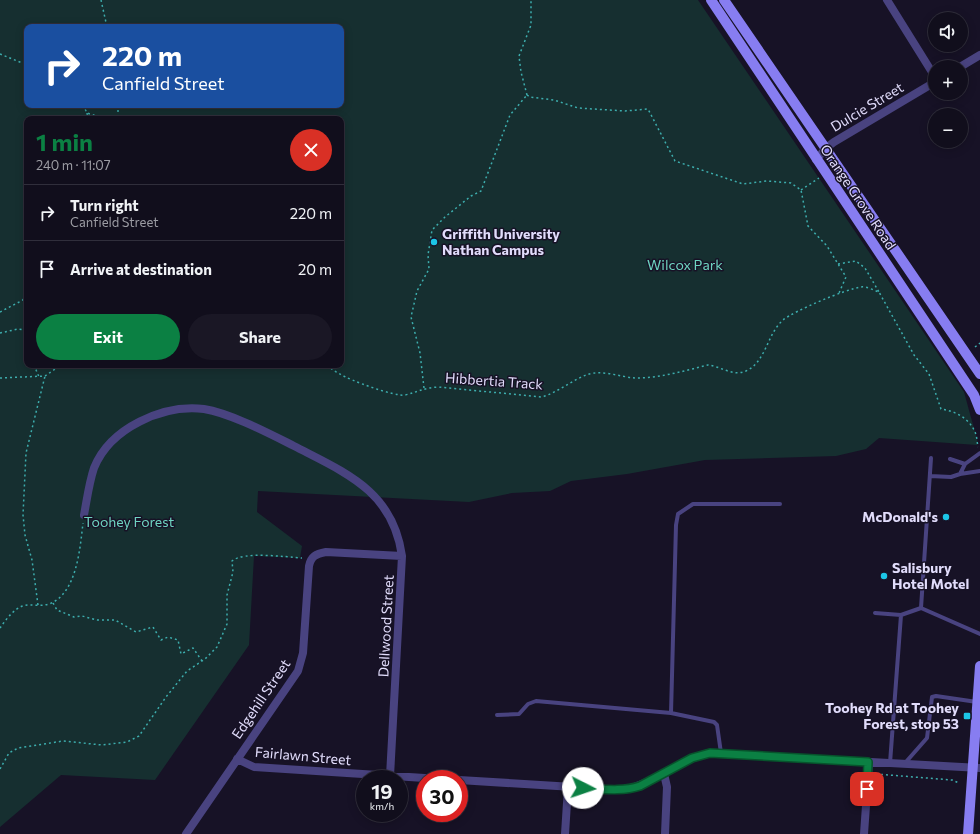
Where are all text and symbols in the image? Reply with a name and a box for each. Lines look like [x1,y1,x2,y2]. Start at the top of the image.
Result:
map controls [928,12,968,148]
button: sound [928,12,968,52]
text: 220 m [102,38,182,72]
icon: right [36,40,88,92]
button: + [928,60,968,100]
text: Canfield Street [102,72,225,94]
street label: Dulcie Street [827,78,906,135]
button: − [928,108,968,148]
text: 1 min [36,127,93,156]
button: close [290,129,332,171]
street label: Orange Grove Road [817,141,900,253]
text: 240 m · 11:07 [36,157,111,173]
text: Turn right [70,196,139,214]
icon: right [36,202,58,224]
text: 220 m [290,204,332,222]
text: Canfield Street [70,214,159,230]
place label: Griffith University Nathan Campus [442,225,560,258]
marker: Griffith University Nathan Campus [429,237,439,247]
park label: Wilcox Park [647,256,723,273]
icon: arrive [36,258,58,280]
text: Arrive at destination [70,260,212,278]
text: 20 m [298,260,332,278]
button: Exit [36,314,180,360]
button: Share [188,314,332,360]
street label: Hibbertia Track [445,369,544,392]
place label: McDonald's [862,508,938,525]
marker: McDonald's [941,512,951,522]
park label: Toohey Forest [84,513,175,530]
place label: Salisbury Hotel Motel [892,559,969,592]
marker: Salisbury Hotel Motel [879,571,889,581]
street label: Dellwood Street [374,574,397,678]
street label: Edgehill Street [228,656,294,742]
place label: Toohey Rd at Toohey Forest, stop 53 [825,699,959,732]
marker: Toohey Rd at Toohey Forest, stop 53 [962,711,972,721]
street label: Fairlawn Street [254,743,352,768]
position arrow [562,767,604,809]
speed limit sign: 30 [416,770,468,822]
pin [850,772,884,806]
icon: arrive [856,778,878,800]
text: 19 [371,779,393,803]
text: km/h [370,800,394,812]

